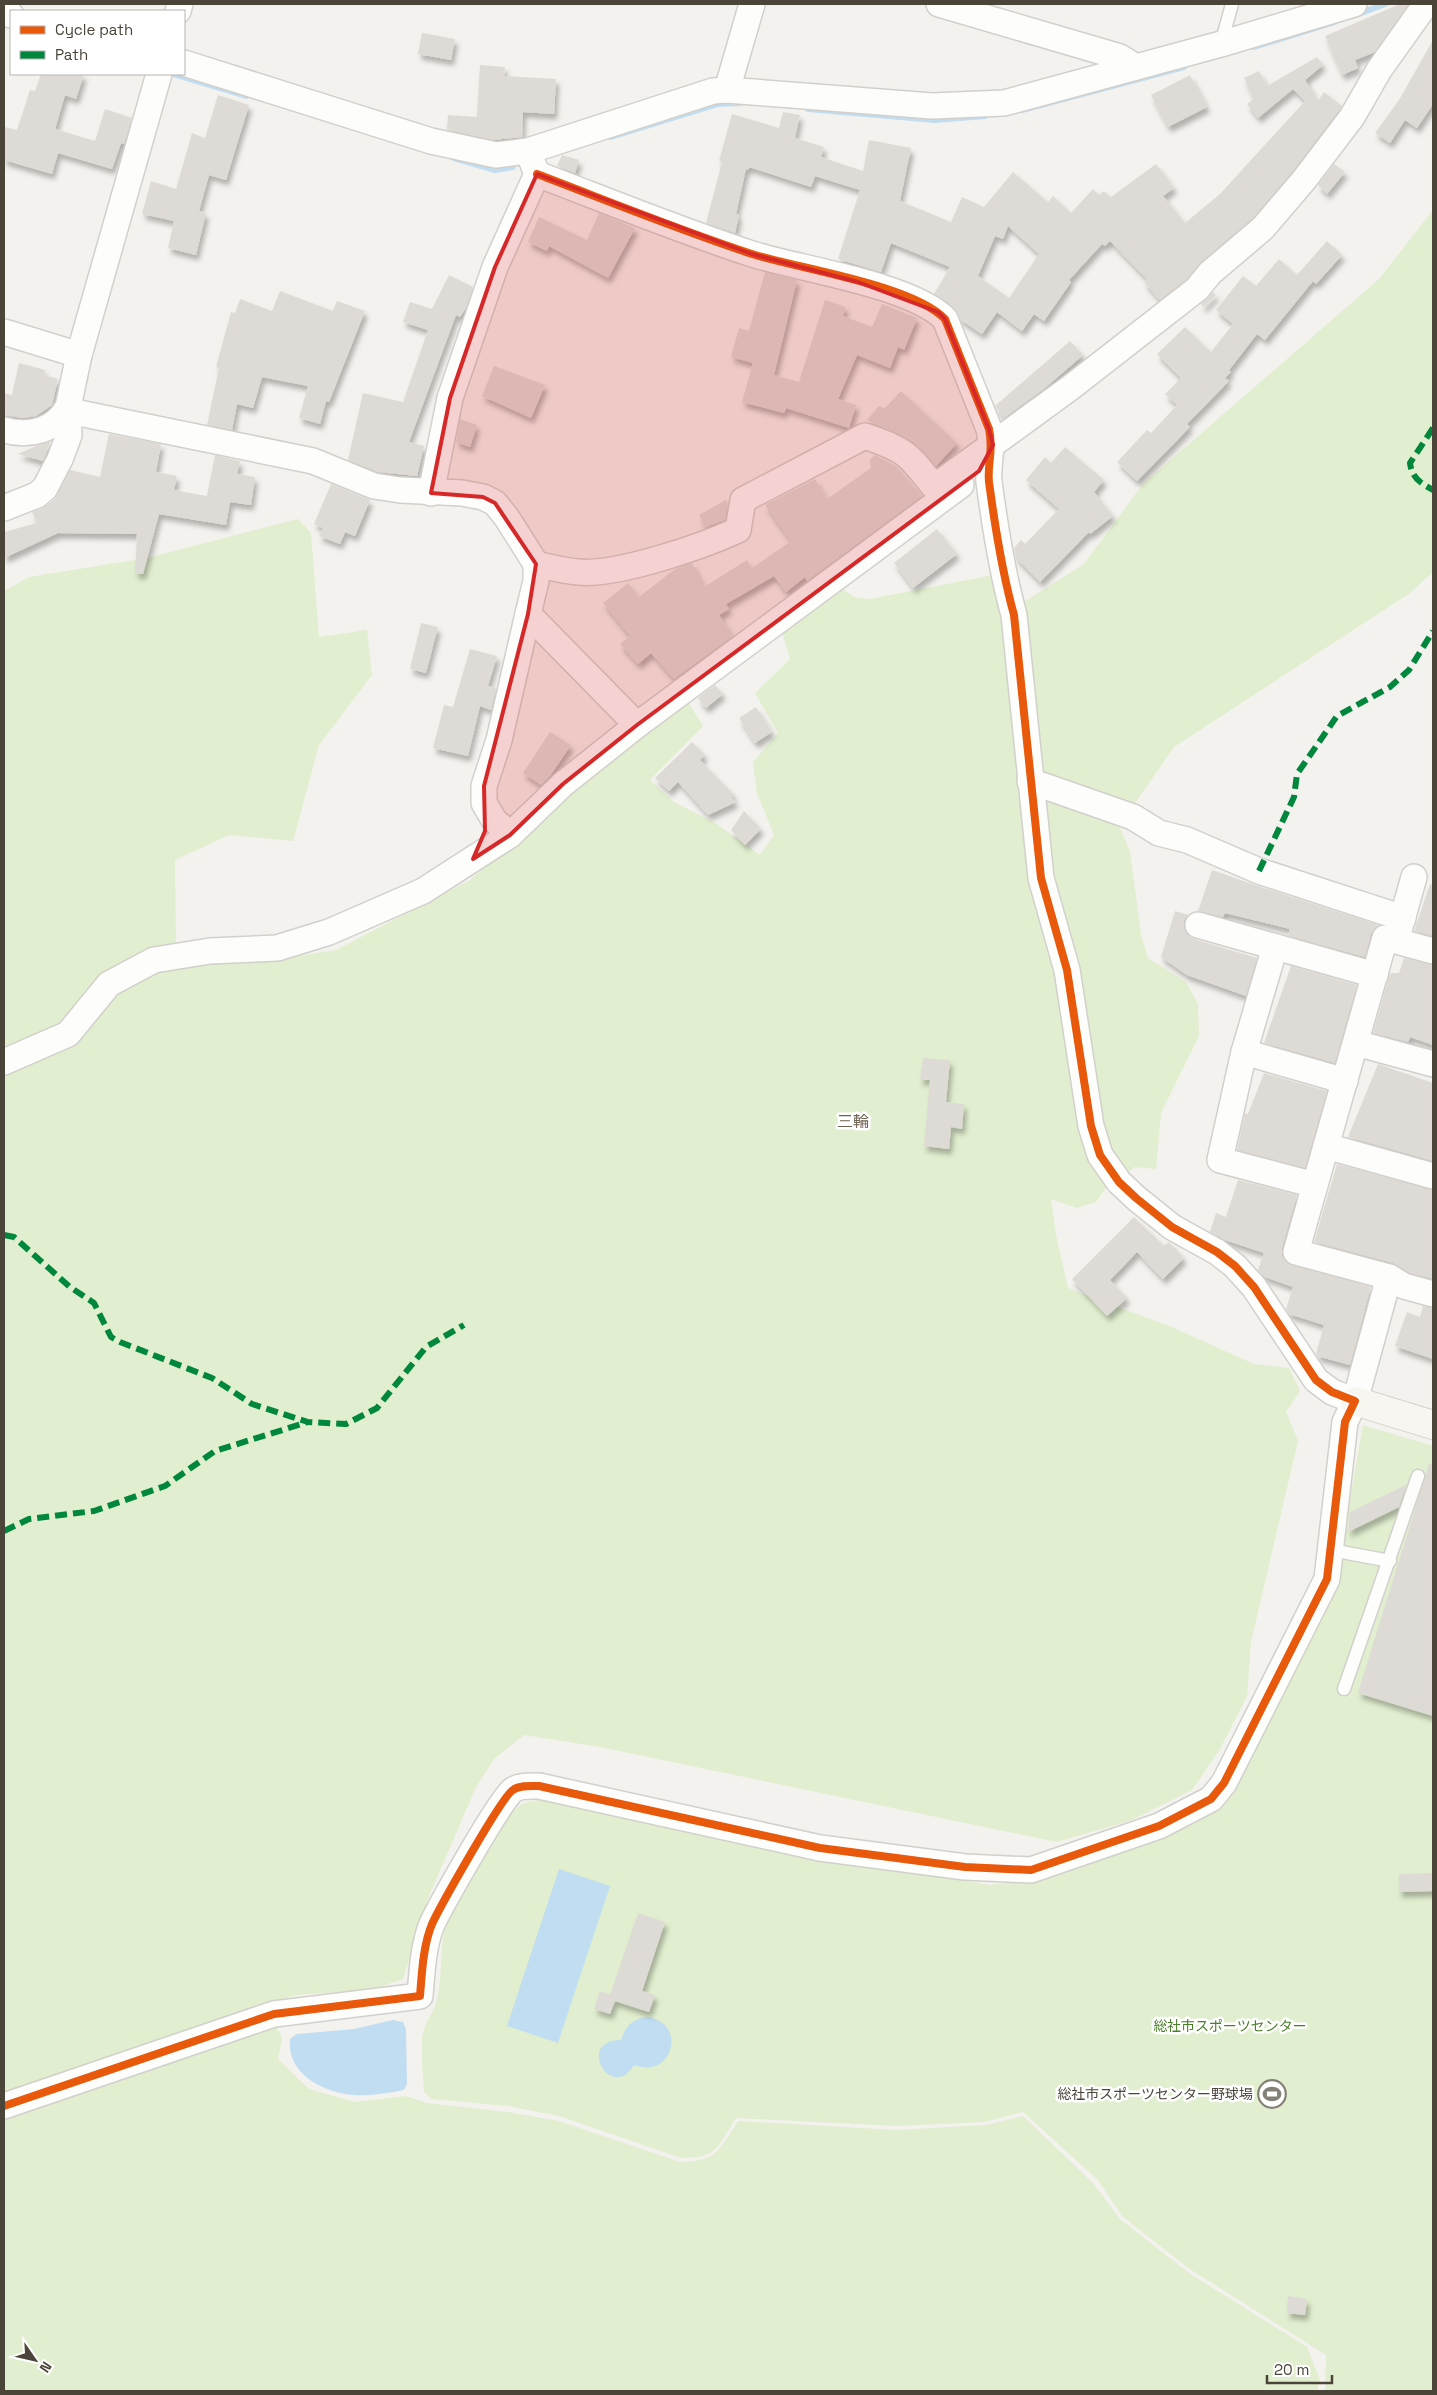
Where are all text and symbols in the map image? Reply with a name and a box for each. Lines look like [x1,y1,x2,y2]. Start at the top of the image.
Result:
legend [10,10,185,75]
text: Cycle path [55,20,133,39]
text: Path [55,45,88,64]
district label: 三輪 [837,1111,869,1132]
park label: 総社市スポーツセンター [1153,2017,1307,2035]
sports icon: 総社市スポーツセンター野球場 [1257,2079,1287,2109]
place label: 総社市スポーツセンター野球場 [1057,2085,1253,2103]
north arrow [10,2335,60,2385]
scale bar [1267,2352,1332,2384]
text: N [36,2358,56,2376]
text: 20 m [1274,2360,1309,2379]

